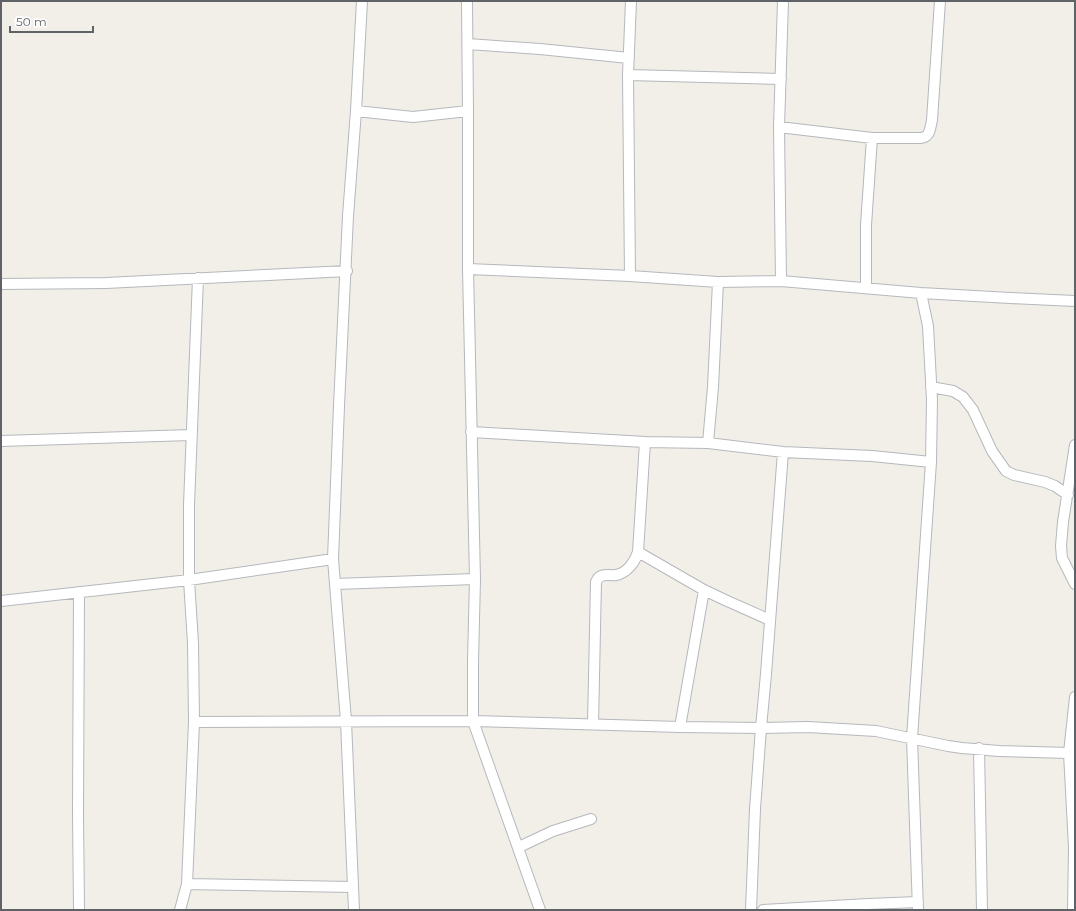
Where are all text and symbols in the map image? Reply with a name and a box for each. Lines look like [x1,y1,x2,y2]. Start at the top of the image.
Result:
scale bar [10,8,93,34]
text: 50 m [16,14,47,29]

